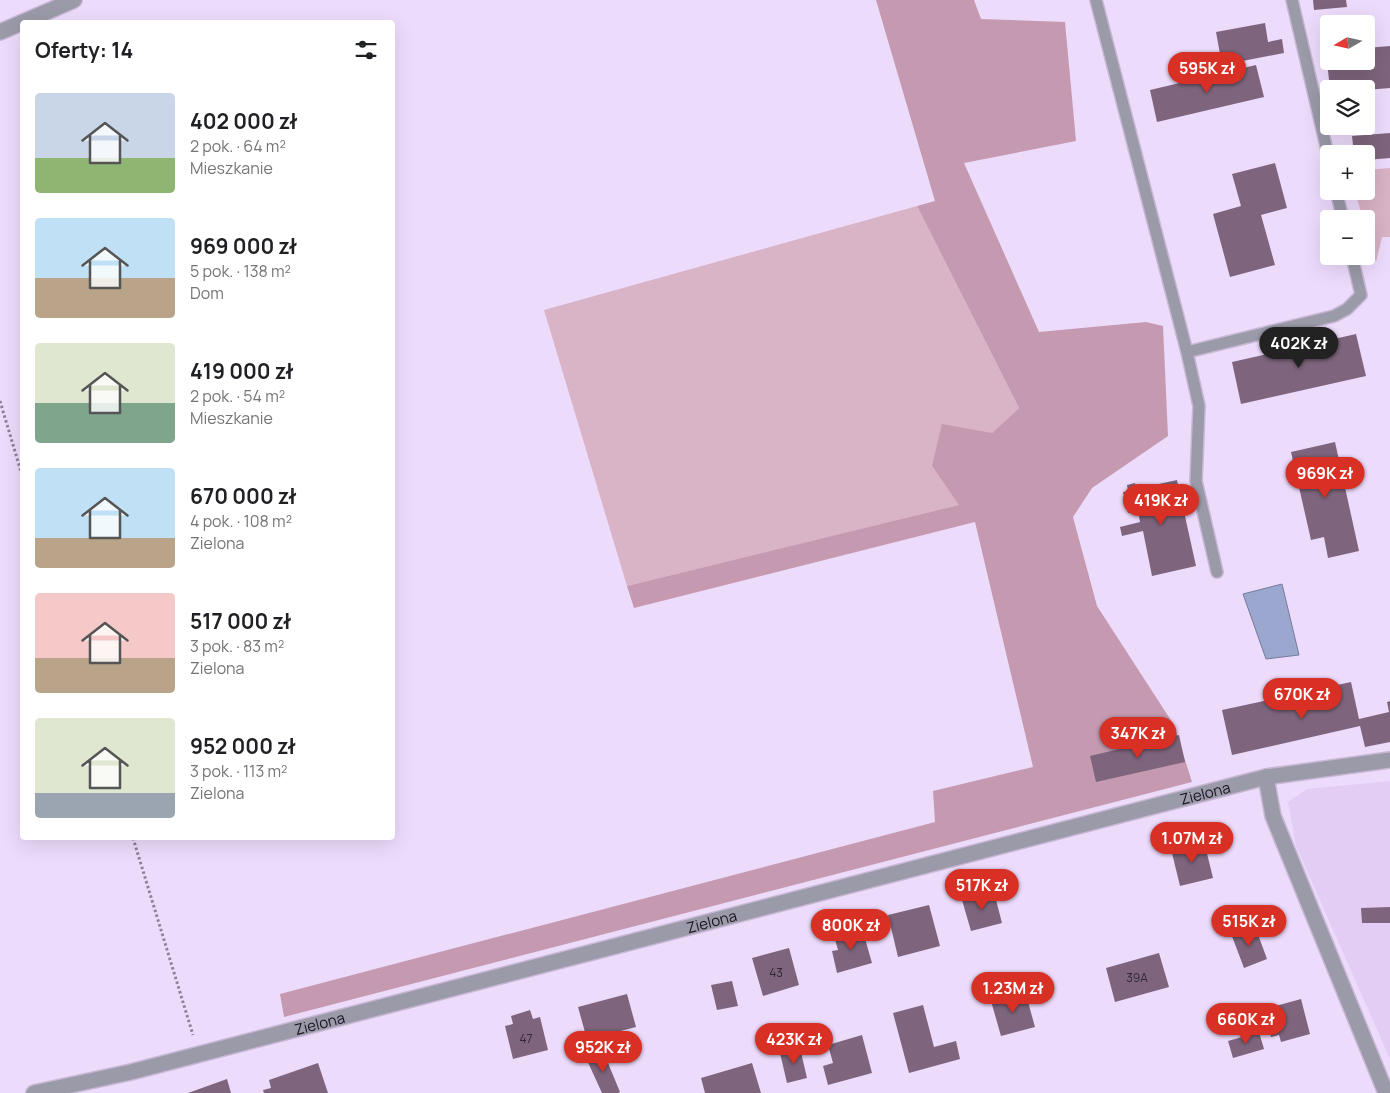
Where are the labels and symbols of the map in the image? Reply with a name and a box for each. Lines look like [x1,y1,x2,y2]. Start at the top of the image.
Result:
north arrow [1320,15,1375,70]
pin: 595K zł [1161,52,1253,94]
pin: 402K zł [1253,326,1345,369]
pin: 969K zł [1279,456,1371,499]
pin: 419K zł [1115,484,1207,526]
pin: 670K zł [1256,678,1348,720]
pin: 347K zł [1092,716,1184,759]
street label: Zielona [1178,776,1232,809]
pin: 1.07M zł [1140,822,1244,864]
pin: 517K zł [936,868,1028,911]
pin: 515K zł [1203,904,1295,947]
street label: Zielona [684,905,739,938]
pin: 800K zł [805,908,897,951]
house number: 43 [769,964,783,981]
house number: 39A [1126,969,1148,986]
pin: 1.23M zł [961,972,1065,1014]
pin: 660K zł [1200,1002,1292,1045]
street label: Zielona [292,1006,347,1040]
pin: 423K zł [748,1022,840,1065]
house number: 47 [519,1030,533,1047]
pin: 952K zł [557,1030,649,1073]

